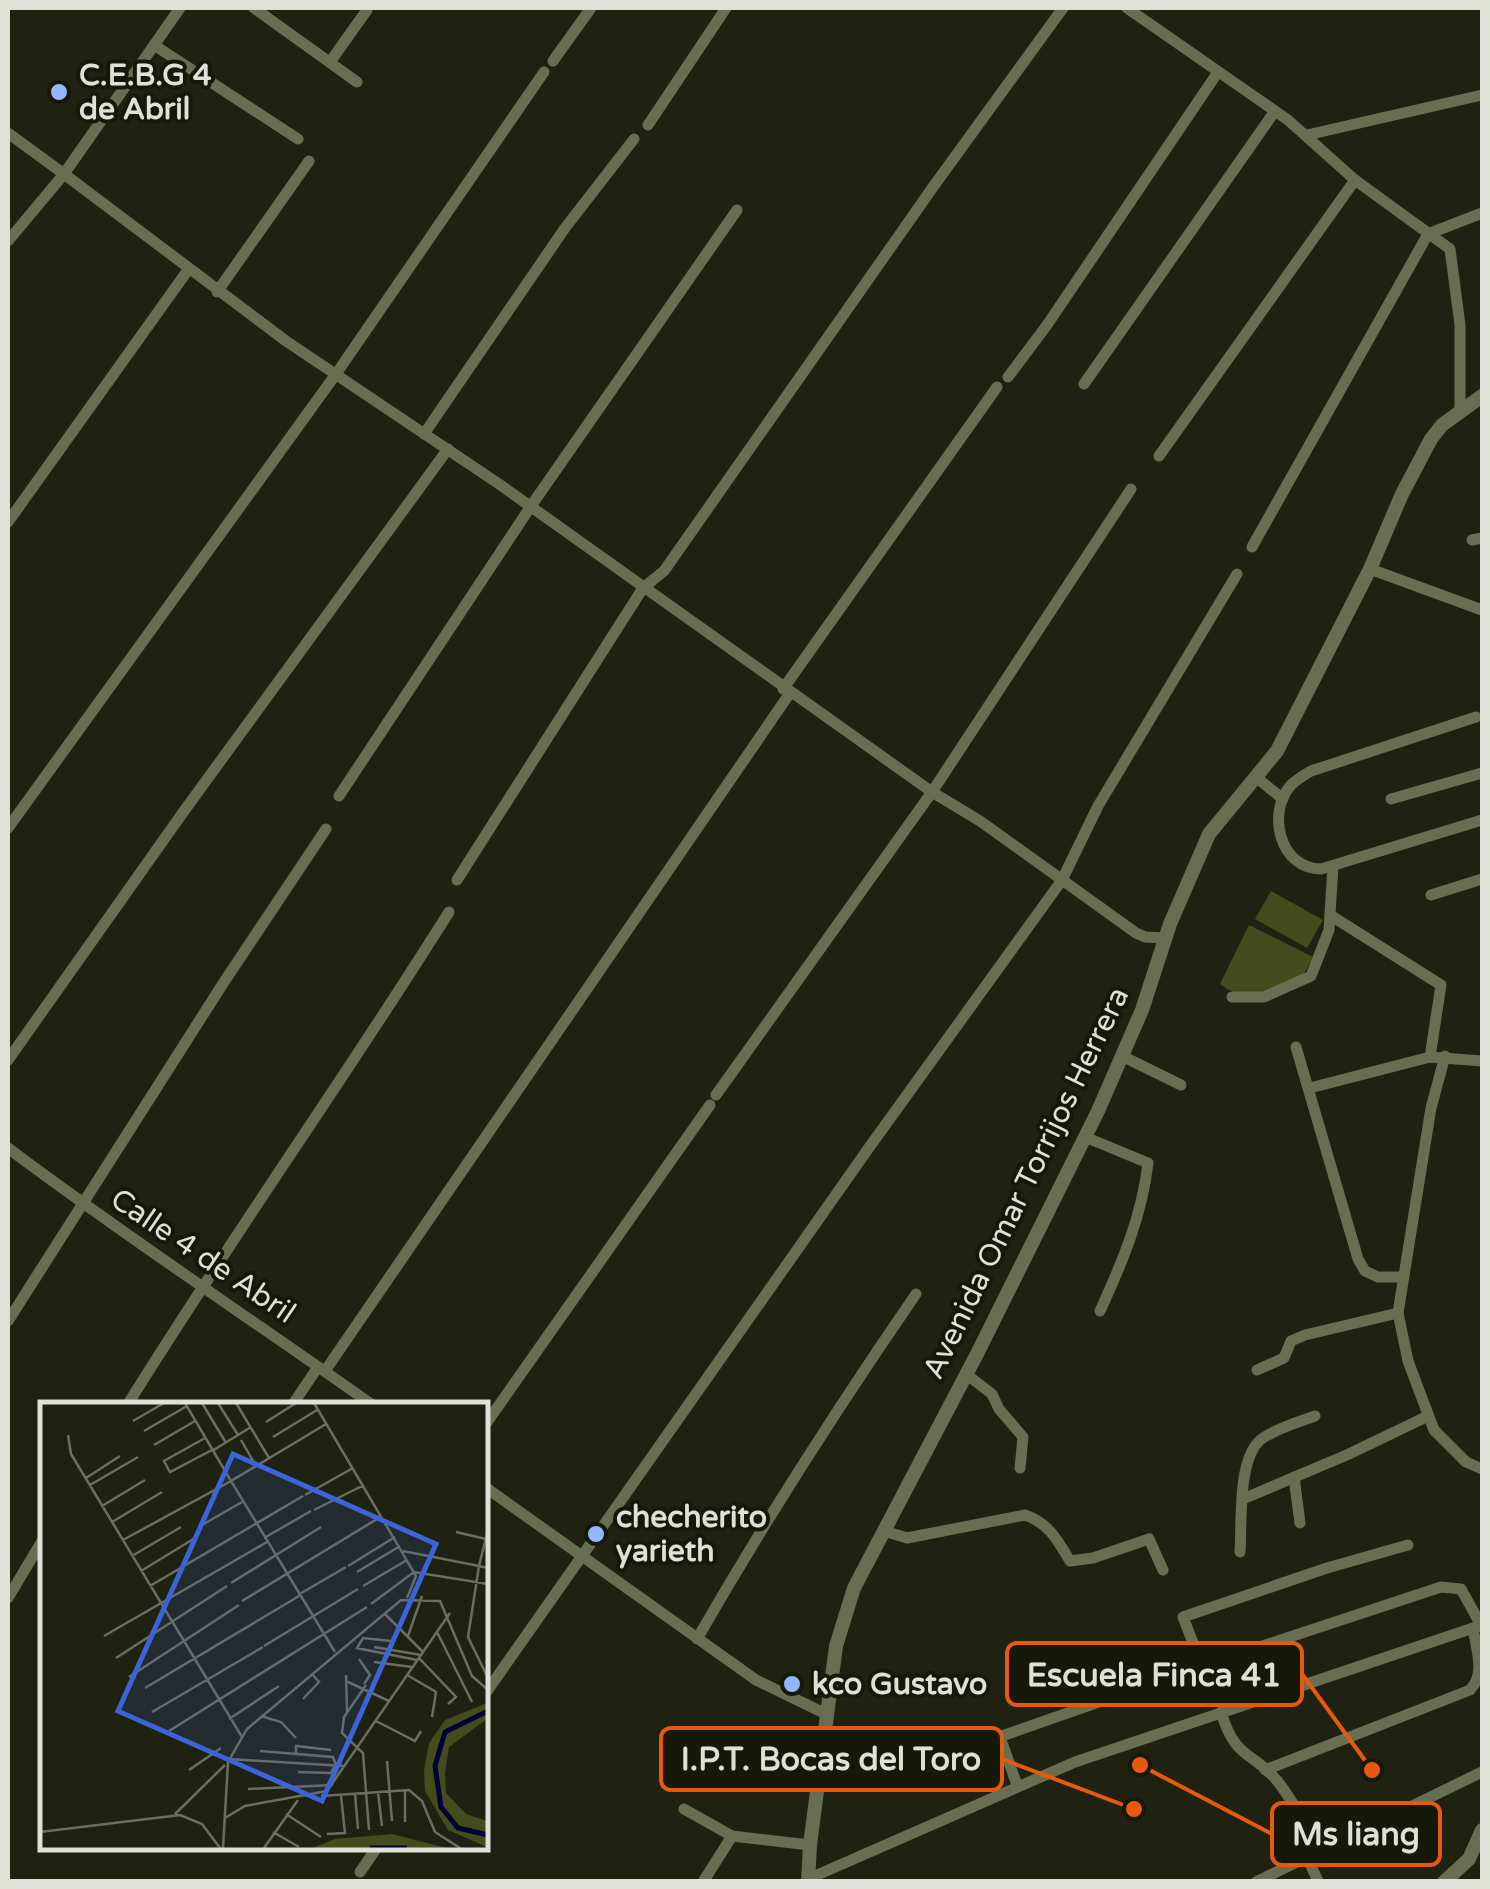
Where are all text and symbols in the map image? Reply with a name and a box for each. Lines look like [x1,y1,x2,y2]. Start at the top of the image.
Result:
place label: C.E.B.G 4 de Abril [79,57,212,128]
marker: C.E.B.G 4 de Abril [48,81,70,103]
street label: Avenida Omar Torrijos Herrera [915,981,1137,1385]
street label: Calle 4 de Abril [103,1180,303,1332]
inset map [40,1402,488,1849]
place label: checherito yarieth [616,1499,767,1570]
marker: checherito yarieth [585,1523,607,1545]
callout: Escuela Finca 41 [1007,1643,1302,1705]
text: Escuela Finca 41 [1027,1657,1281,1695]
place label: kco Gustavo [812,1666,987,1703]
marker: kco Gustavo [781,1673,803,1695]
callout: I.P.T. Bocas del Toro [661,1728,1002,1790]
text: I.P.T. Bocas del Toro [681,1741,981,1779]
callout: Ms liang [1272,1803,1440,1865]
text: Ms liang [1292,1816,1420,1854]

